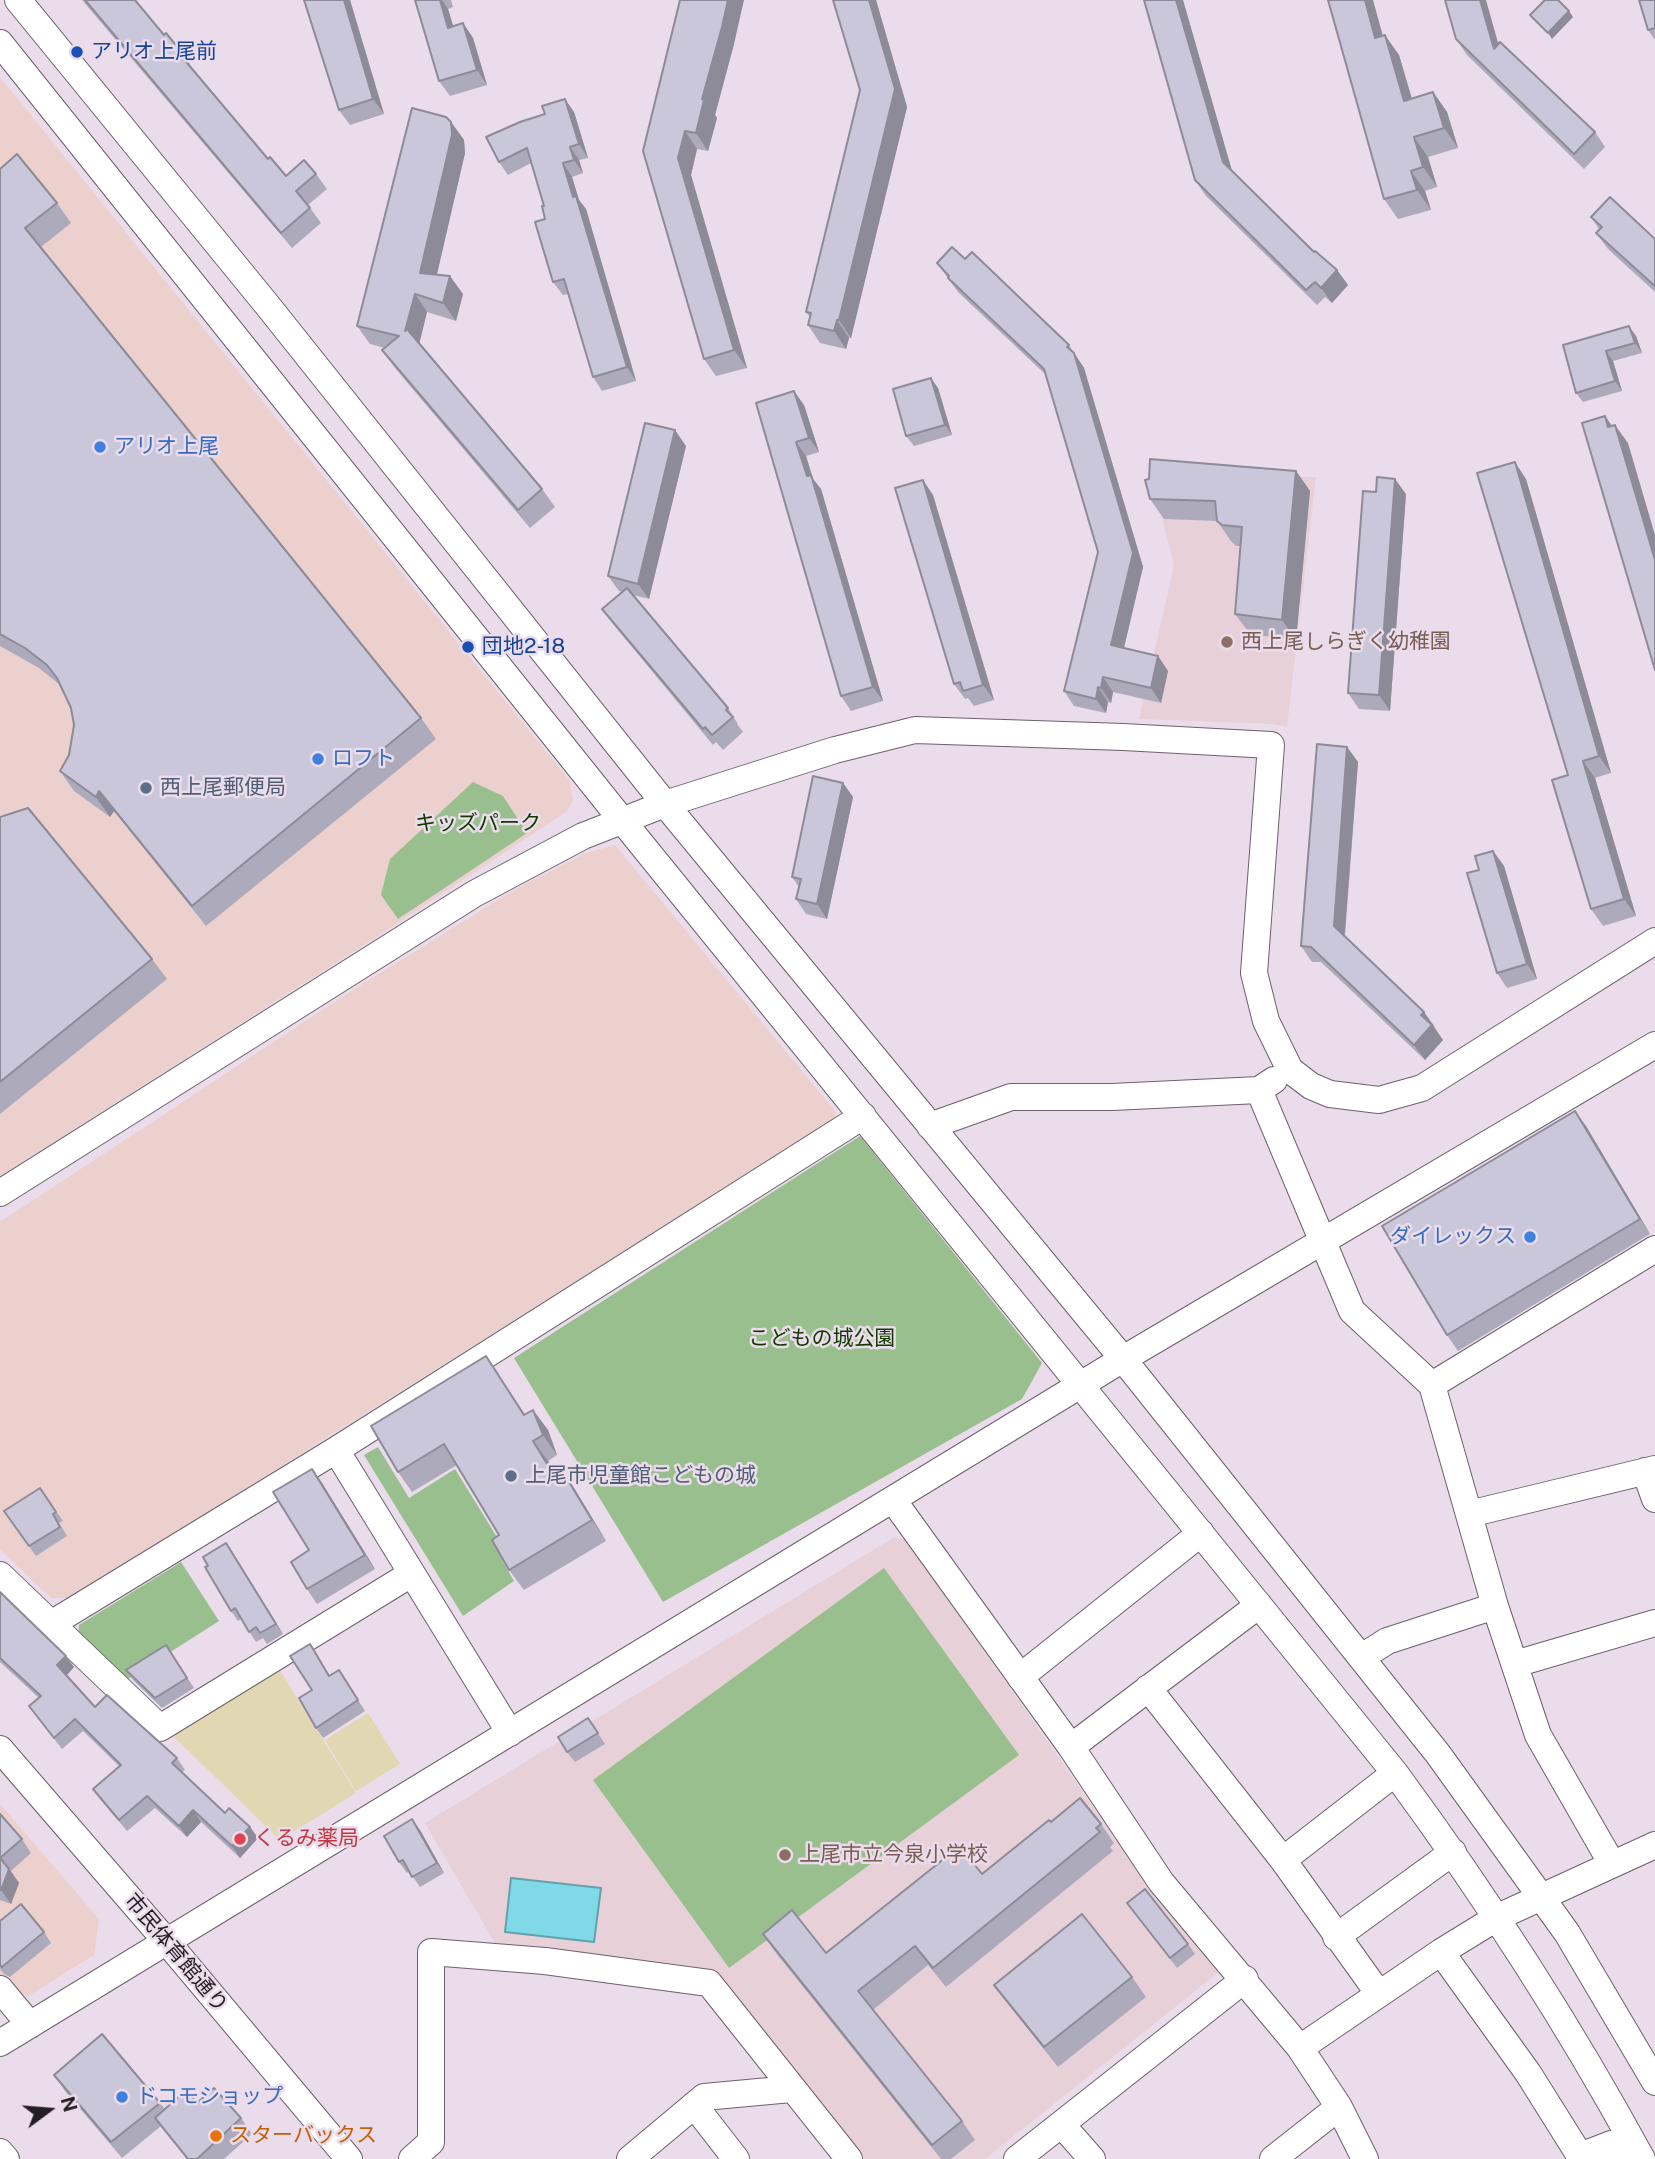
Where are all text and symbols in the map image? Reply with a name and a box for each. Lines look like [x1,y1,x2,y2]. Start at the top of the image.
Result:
place label: アリオ上尾前 [91,39,217,65]
marker: アリオ上尾前 [69,44,85,60]
place label: アリオ上尾 [114,434,219,460]
marker: アリオ上尾 [92,439,108,455]
place label: 西上尾しらぎく幼稚園 [1241,629,1451,655]
place label: 団地2-18 [482,634,565,660]
marker: 西上尾しらぎく幼稚園 [1219,634,1235,650]
marker: 団地2-18 [460,639,476,655]
place label: ロフト [332,746,395,772]
marker: ロフト [310,751,326,767]
place label: 西上尾郵便局 [160,775,286,801]
marker: 西上尾郵便局 [138,780,154,796]
park label: キッズパーク [415,811,541,837]
place label: ダイレックス [1390,1224,1516,1250]
marker: ダイレックス [1522,1229,1538,1245]
park label: こどもの城公園 [749,1326,895,1352]
place label: 上尾市児童館こどもの城 [525,1463,756,1489]
marker: 上尾市児童館こどもの城 [503,1468,519,1484]
place label: くるみ薬局 [254,1826,359,1852]
marker: くるみ薬局 [232,1831,248,1847]
place label: 上尾市立今泉小学校 [799,1842,988,1868]
marker: 上尾市立今泉小学校 [777,1847,793,1863]
street label: 市民体育館通り [119,1889,233,2017]
north arrow [14,2075,84,2145]
place label: ドコモショップ [136,2084,283,2110]
marker: ドコモショップ [114,2089,130,2105]
text: N [57,2094,82,2114]
place label: スターバックス [230,2123,377,2149]
marker: スターバックス [208,2128,224,2144]

